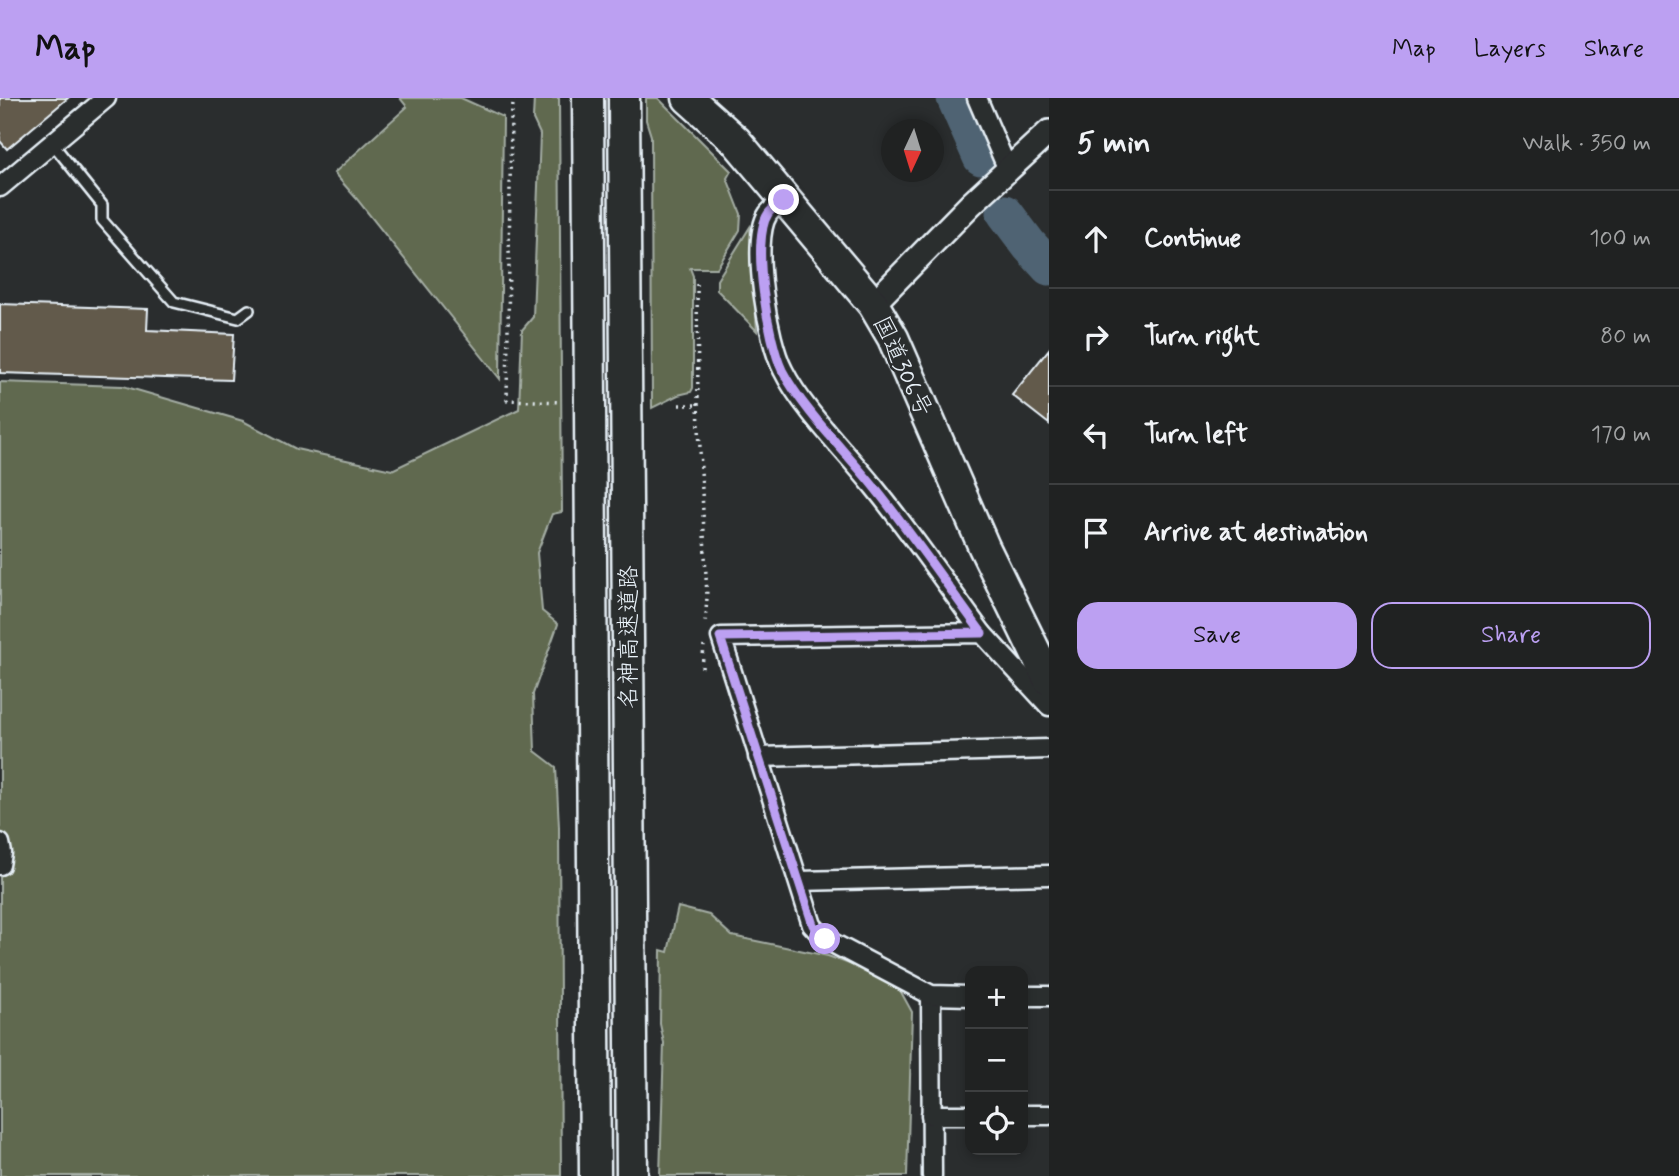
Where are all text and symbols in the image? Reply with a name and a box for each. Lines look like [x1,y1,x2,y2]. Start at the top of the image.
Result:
text: Map [35,27,95,71]
text: Map [1392,34,1436,65]
text: Layers [1474,34,1546,65]
text: Share [1584,34,1644,65]
north arrow [881,119,944,182]
text: 5 min [1077,124,1151,163]
text: Walk · 350 m [1523,129,1651,159]
route end [768,184,799,215]
icon: ahead [1077,220,1115,258]
text: Continue [1144,222,1241,256]
text: 100 m [1589,224,1651,254]
street label: 国道306号 [865,311,938,422]
icon: right [1077,318,1115,356]
text: Turn right [1144,320,1260,354]
text: 80 m [1600,322,1651,352]
icon: left [1077,416,1115,454]
text: Turn left [1144,418,1248,452]
text: 170 m [1591,420,1651,450]
icon: arrive [1077,514,1115,552]
text: Arrive at destination [1144,516,1368,550]
street label: 名神高速道路 [614,565,645,709]
button: Save [1077,602,1357,669]
button: Share [1371,602,1651,669]
route start [809,923,840,954]
map controls [965,966,1028,1155]
button: + [965,966,1028,1029]
button: − [965,1029,1028,1092]
button: locate [965,1092,1028,1155]

